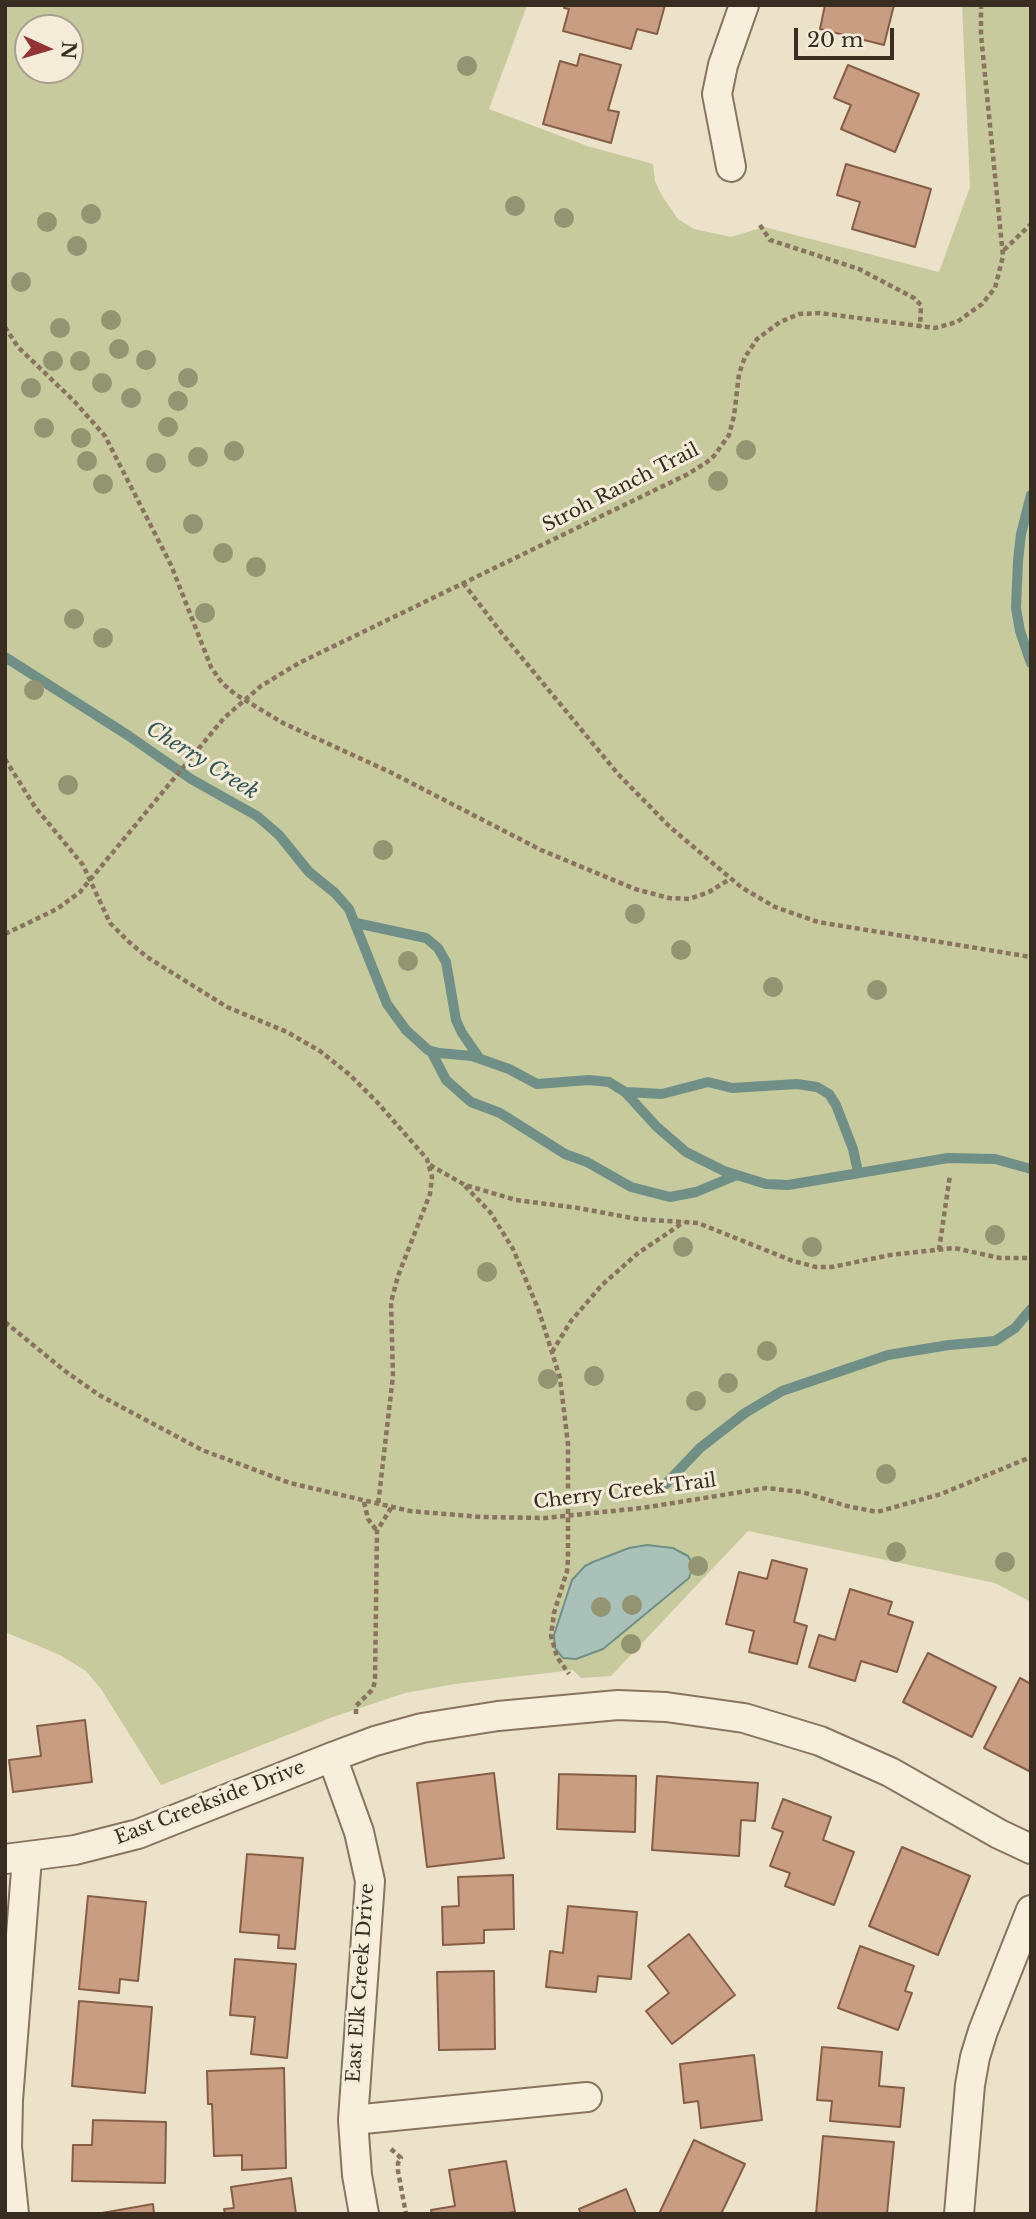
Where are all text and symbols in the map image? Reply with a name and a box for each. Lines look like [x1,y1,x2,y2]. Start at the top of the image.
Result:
north arrow [14,14,84,84]
scale bar [798,14,898,58]
text: 20 m [807,27,864,53]
text: N [56,41,81,60]
street label: Stroh Ranch Trail [539,439,703,537]
water label: Cherry Creek [141,717,263,805]
street label: Cherry Creek Trail [532,1469,718,1515]
street label: East Creekside Drive [112,1756,308,1850]
street label: East Elk Creek Drive [343,1882,379,2084]

